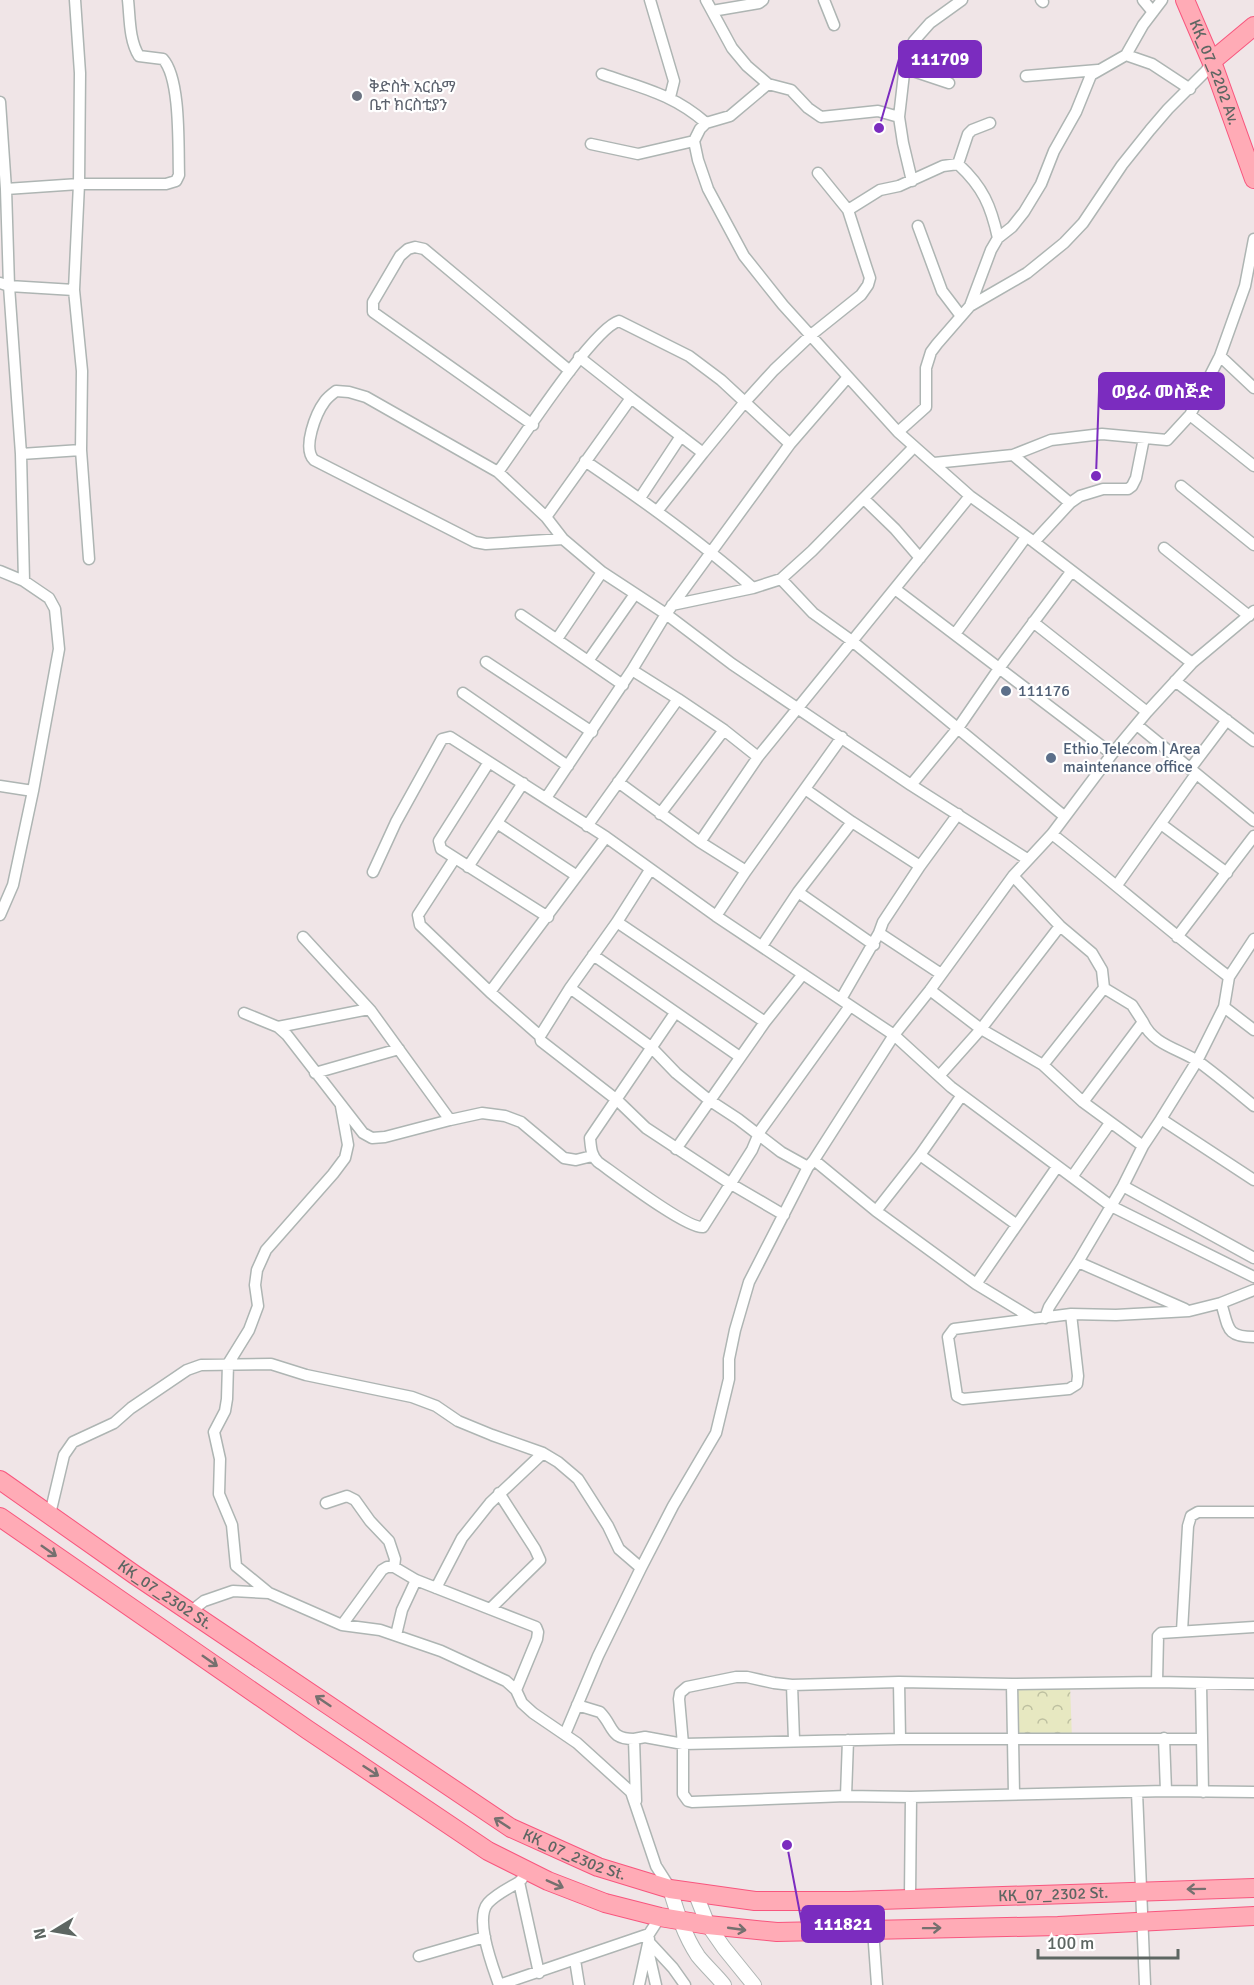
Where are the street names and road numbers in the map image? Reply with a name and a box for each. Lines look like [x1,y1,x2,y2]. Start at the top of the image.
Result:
street label: KK_07_2202 Av. [1185,16,1244,128]
street label: KK_07_2302 St. [114,1556,216,1634]
street label: KK_07_2302 St. [519,1824,628,1885]
street label: KK_07_2302 St. [998,1883,1109,1906]

